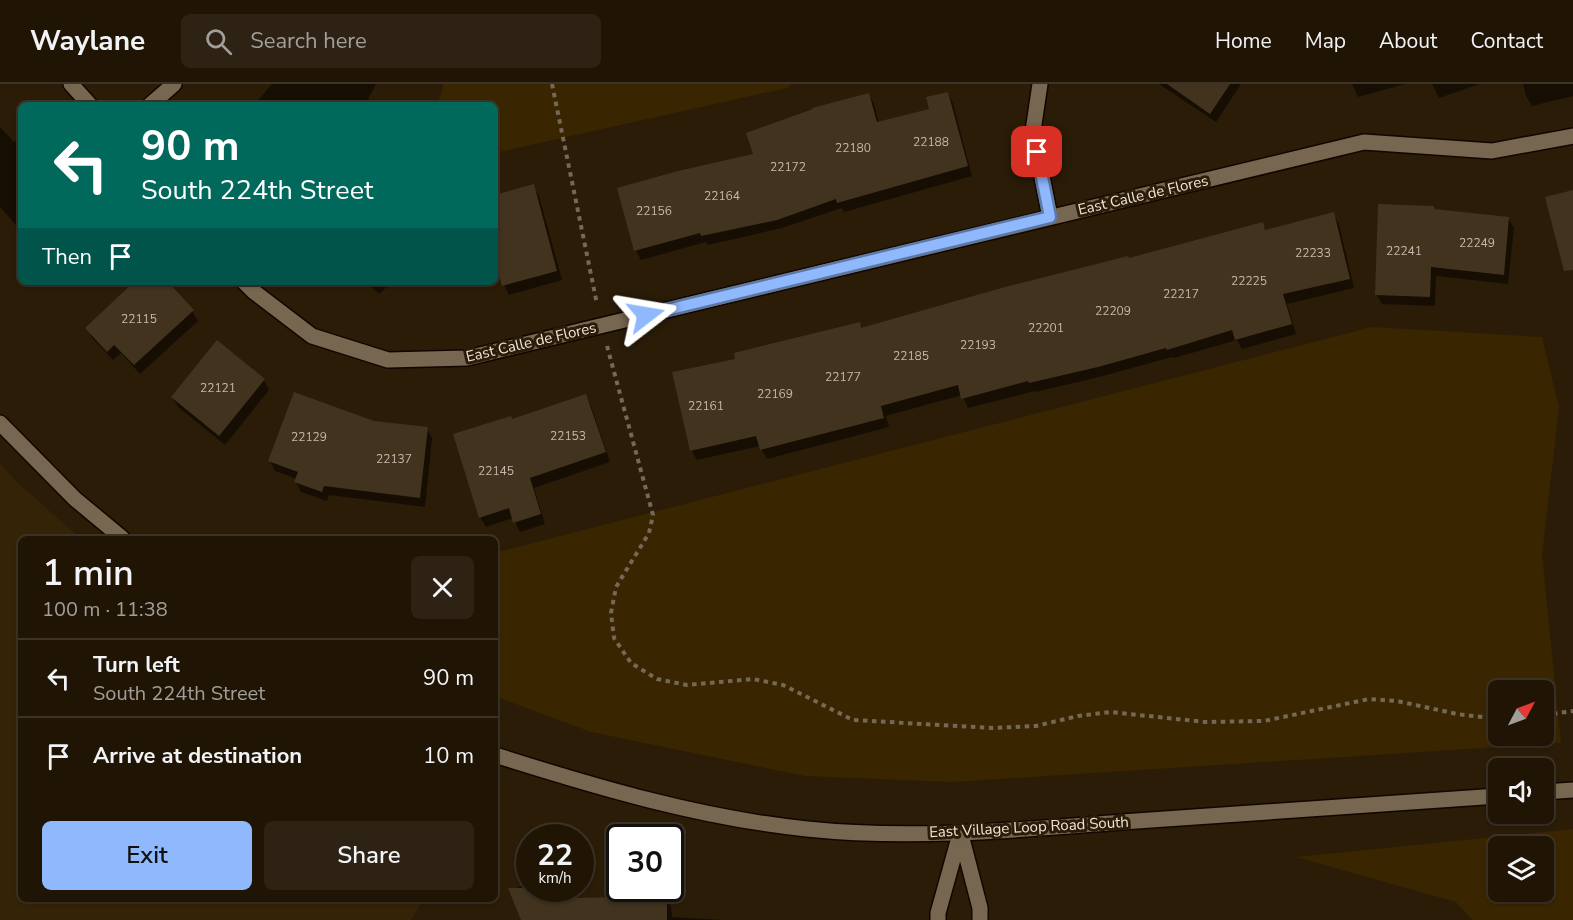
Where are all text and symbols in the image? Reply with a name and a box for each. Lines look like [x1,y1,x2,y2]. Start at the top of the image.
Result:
search box [181,14,601,68]
text: Waylane [30,22,145,60]
icon: search [202,25,235,58]
text: Search here [250,26,367,56]
text: Home [1215,27,1272,55]
text: Map [1305,27,1346,55]
text: About [1379,27,1437,55]
text: Contact [1470,27,1543,55]
text: 90 m [141,118,240,175]
icon: left [42,126,120,204]
pin [1011,126,1062,177]
house number: 22188 [913,134,949,150]
icon: arrive [1020,135,1053,168]
house number: 22180 [835,140,871,156]
house number: 22172 [770,159,806,175]
street label: East Calle de Flores [1076,170,1210,220]
text: South 224th Street [141,172,373,209]
house number: 22164 [704,188,740,204]
house number: 22156 [636,203,672,219]
house number: 22249 [1459,235,1495,251]
icon: arrive [104,240,137,273]
text: Then [42,242,92,272]
house number: 22241 [1386,243,1422,259]
house number: 22233 [1295,245,1331,261]
house number: 22225 [1231,273,1267,289]
position arrow [614,283,678,347]
house number: 22217 [1163,286,1199,302]
house number: 22209 [1095,303,1131,319]
house number: 22115 [121,311,157,327]
street label: East Calle de Flores [464,317,598,367]
house number: 22201 [1028,320,1064,336]
house number: 22193 [960,337,996,353]
house number: 22185 [893,348,929,364]
house number: 22177 [825,369,861,385]
house number: 22121 [200,380,236,396]
house number: 22169 [757,386,793,402]
house number: 22161 [688,398,724,414]
house number: 22153 [550,428,586,444]
house number: 22129 [291,429,327,445]
house number: 22137 [376,451,412,467]
house number: 22145 [478,463,514,479]
text: 1 min [42,549,134,598]
button: close [411,556,474,619]
text: 100 m · 11:38 [42,596,168,623]
text: Turn left [93,650,180,680]
icon: left [42,662,75,695]
text: 90 m [423,663,474,693]
text: South 224th Street [93,680,265,707]
north arrow [1488,680,1554,746]
map controls [1488,680,1554,902]
icon: arrive [42,740,75,773]
text: Arrive at destination [93,741,302,771]
text: 10 m [423,741,474,771]
button: sound [1488,758,1554,824]
street label: East Village Loop Road South [929,812,1129,842]
button: Exit [42,821,252,890]
button: Share [264,821,474,890]
speed limit sign: 30 [606,824,684,902]
text: 22 [537,835,573,876]
button: layers [1488,836,1554,902]
text: km/h [538,868,572,888]

